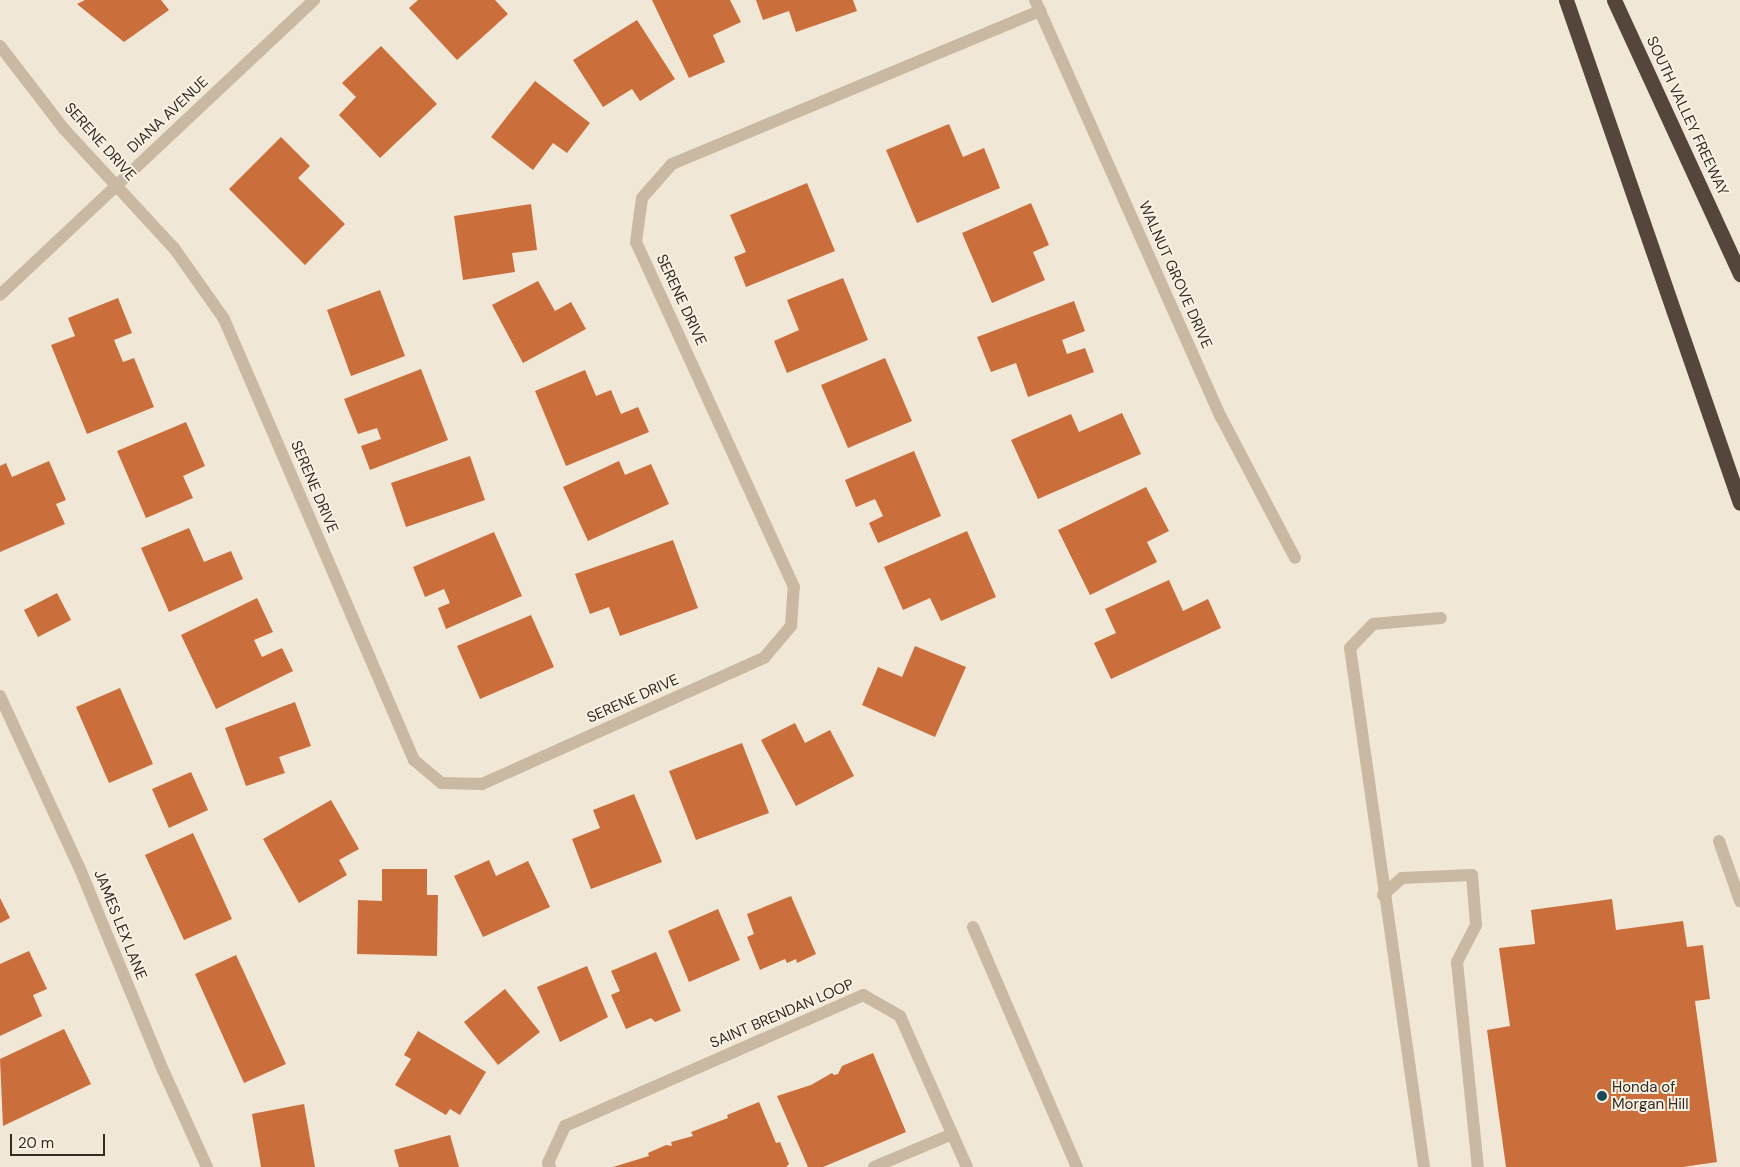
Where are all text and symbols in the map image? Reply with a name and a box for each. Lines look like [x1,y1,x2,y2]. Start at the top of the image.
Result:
street label: SOUTH VALLEY FREEWAY [1642,34,1732,198]
street label: DIANA AVENUE [124,73,212,157]
street label: SERENE DRIVE [60,99,140,185]
street label: WALNUT GROVE DRIVE [1134,199,1216,351]
street label: SERENE DRIVE [652,251,710,349]
street label: SERENE DRIVE [286,438,342,536]
street label: SERENE DRIVE [584,671,682,727]
street label: JAMES LEX LANE [90,867,150,983]
street label: SAINT BRENDAN LOOP [707,976,857,1052]
place label: Honda of Morgan Hill [1612,1078,1689,1113]
marker: Honda of Morgan Hill [1596,1090,1608,1102]
scale bar [12,1124,108,1156]
text: 20 m [18,1133,54,1153]

